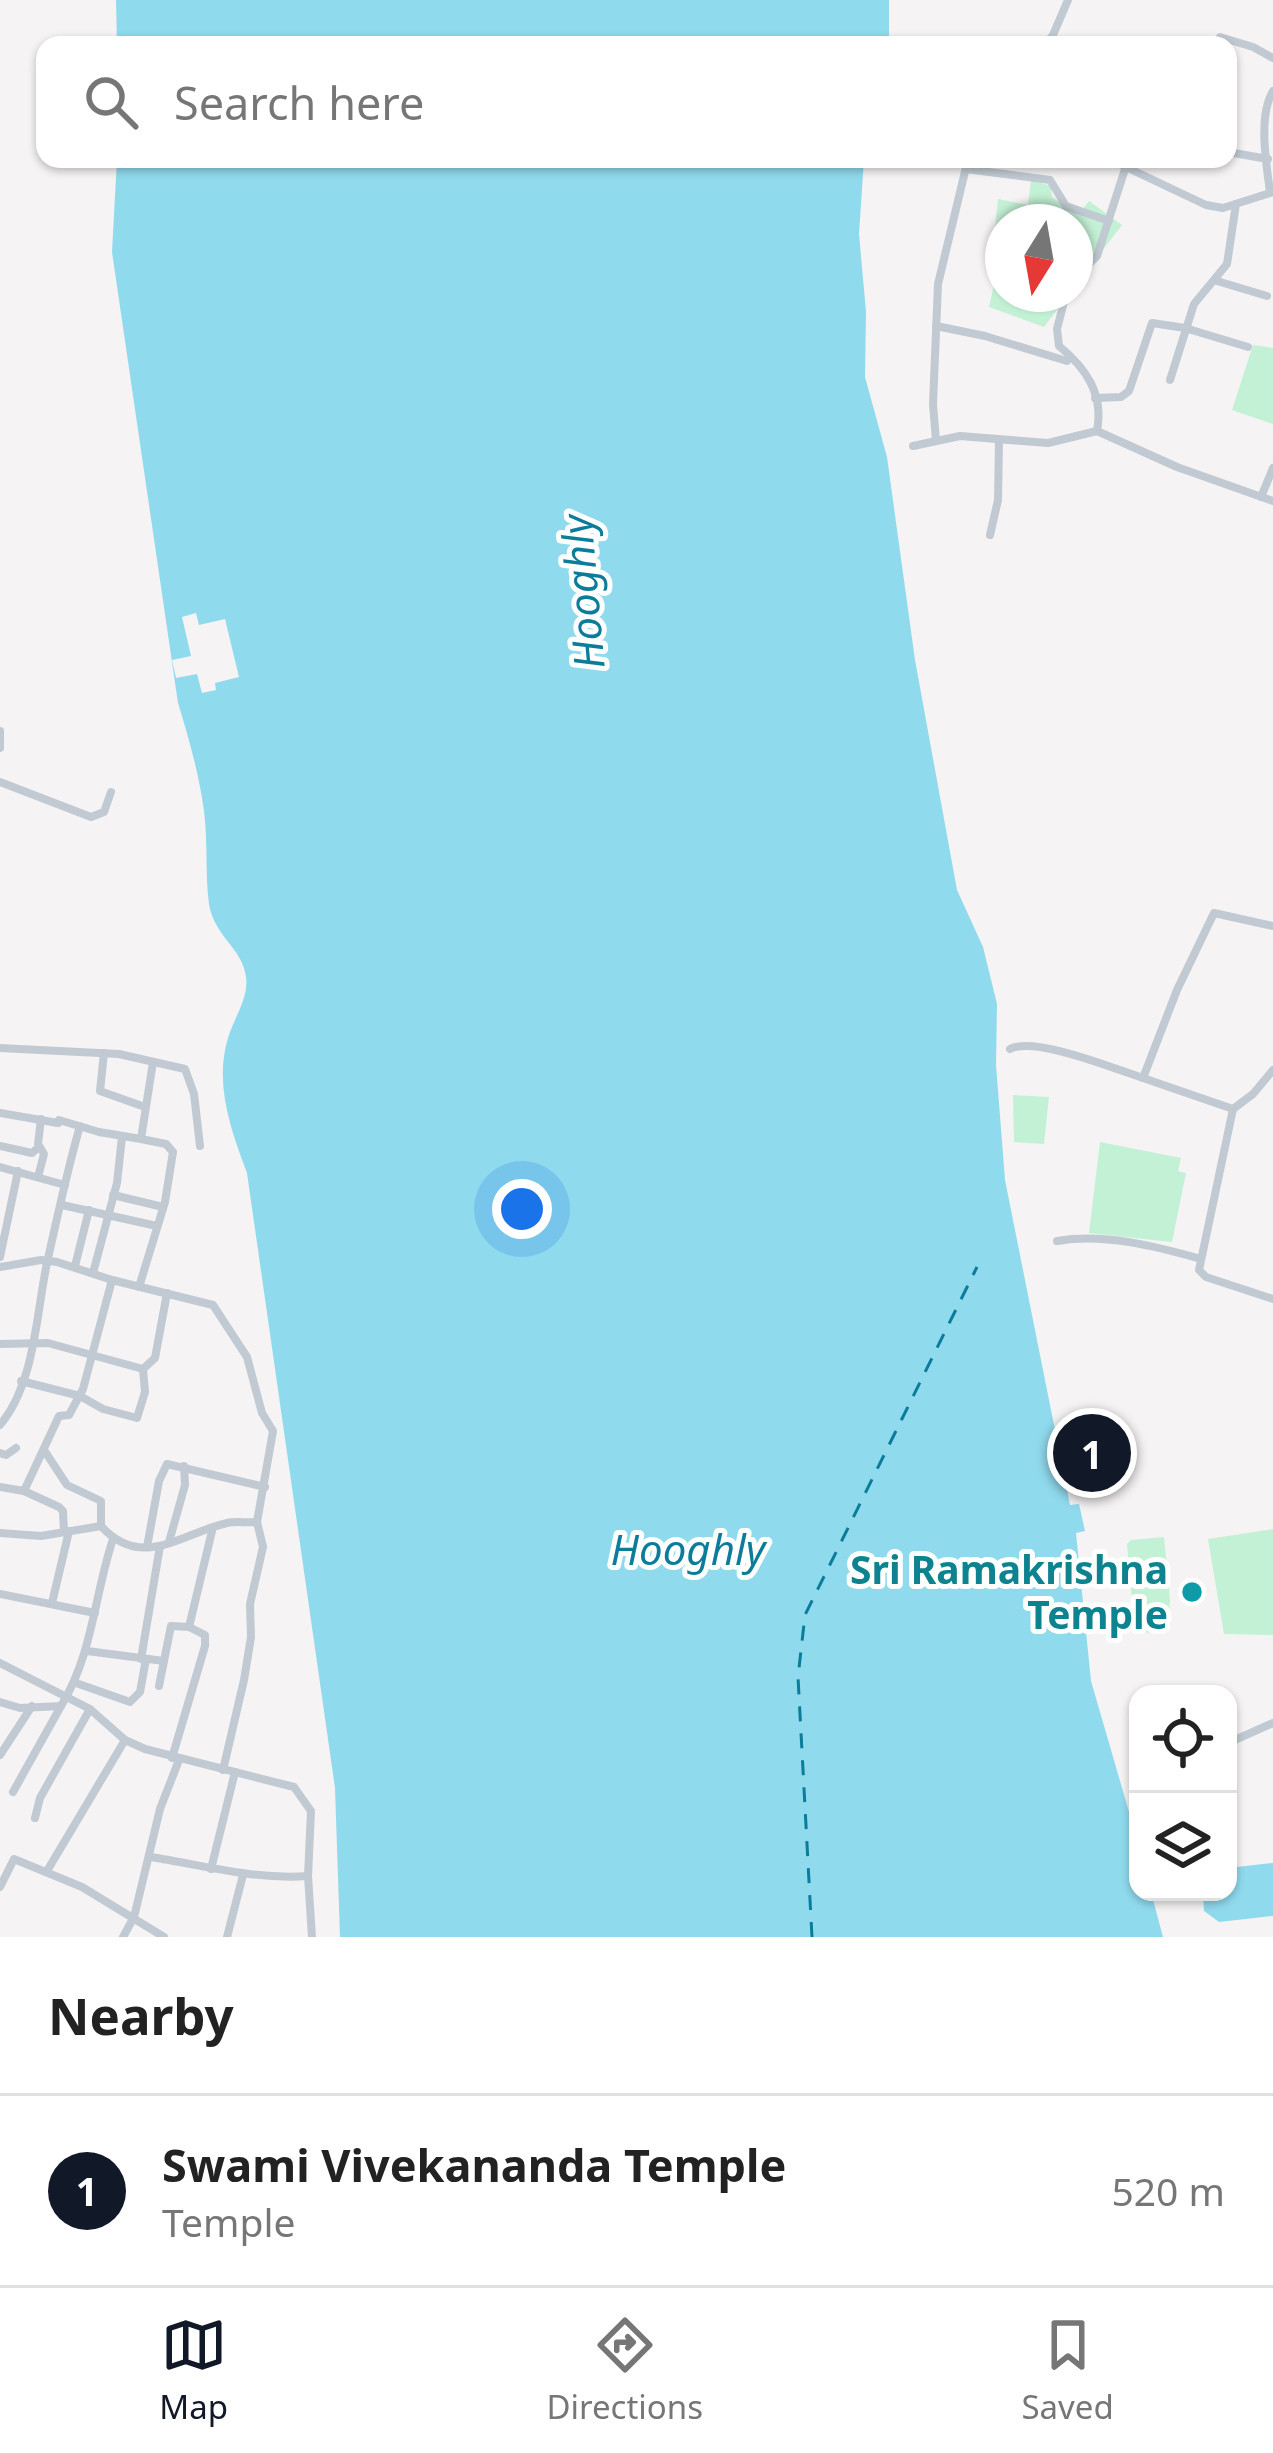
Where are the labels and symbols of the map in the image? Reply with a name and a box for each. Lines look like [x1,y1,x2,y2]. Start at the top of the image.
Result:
north arrow [985,204,1093,312]
water label: Hooghly [546,510,617,672]
your location [492,1179,552,1239]
pin: 1 [1053,1408,1131,1498]
water label: Hooghly [611,1520,768,1577]
place label: Sri Ramakrishna Temple [850,1542,1168,1640]
marker: Sri Ramakrishna Temple [1179,1579,1205,1605]

